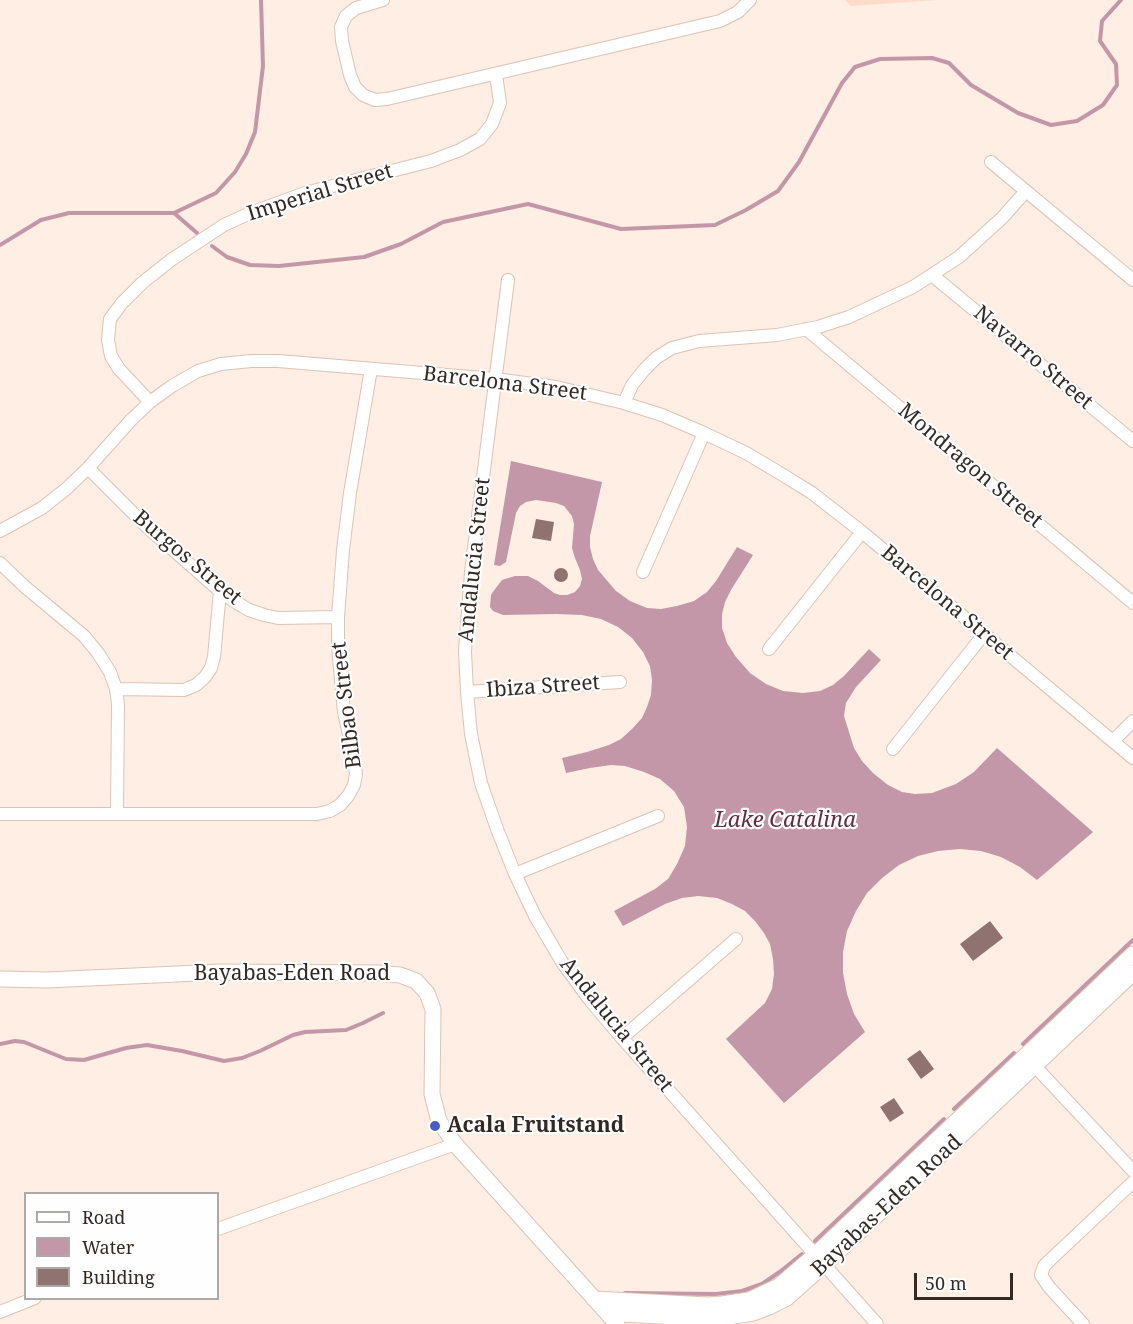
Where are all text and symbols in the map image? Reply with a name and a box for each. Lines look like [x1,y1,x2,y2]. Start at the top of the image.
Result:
street label: Imperial Street [244,159,396,227]
street label: Navarro Street [968,301,1098,415]
street label: Barcelona Street [422,361,588,407]
street label: Mondragon Street [893,398,1047,534]
street label: Andalucia Street [454,476,496,644]
street label: Burgos Street [128,505,246,611]
street label: Barcelona Street [876,540,1018,666]
street label: Bilbao Street [327,640,367,770]
street label: Ibiza Street [485,670,601,704]
water label: Lake Catalina [714,808,856,834]
street label: Andalucia Street [554,953,678,1097]
street label: Bayabas-Eden Road [194,961,390,987]
place label: Acala Fruitstand [447,1113,624,1139]
marker: Acala Fruitstand [428,1119,442,1133]
street label: Bayabas-Eden Road [807,1130,967,1282]
legend [24,1192,219,1300]
text: Road [82,1205,125,1229]
text: Water [82,1235,134,1259]
scale bar [917,1261,1016,1299]
text: Building [82,1265,155,1289]
text: 50 m [925,1271,967,1295]

